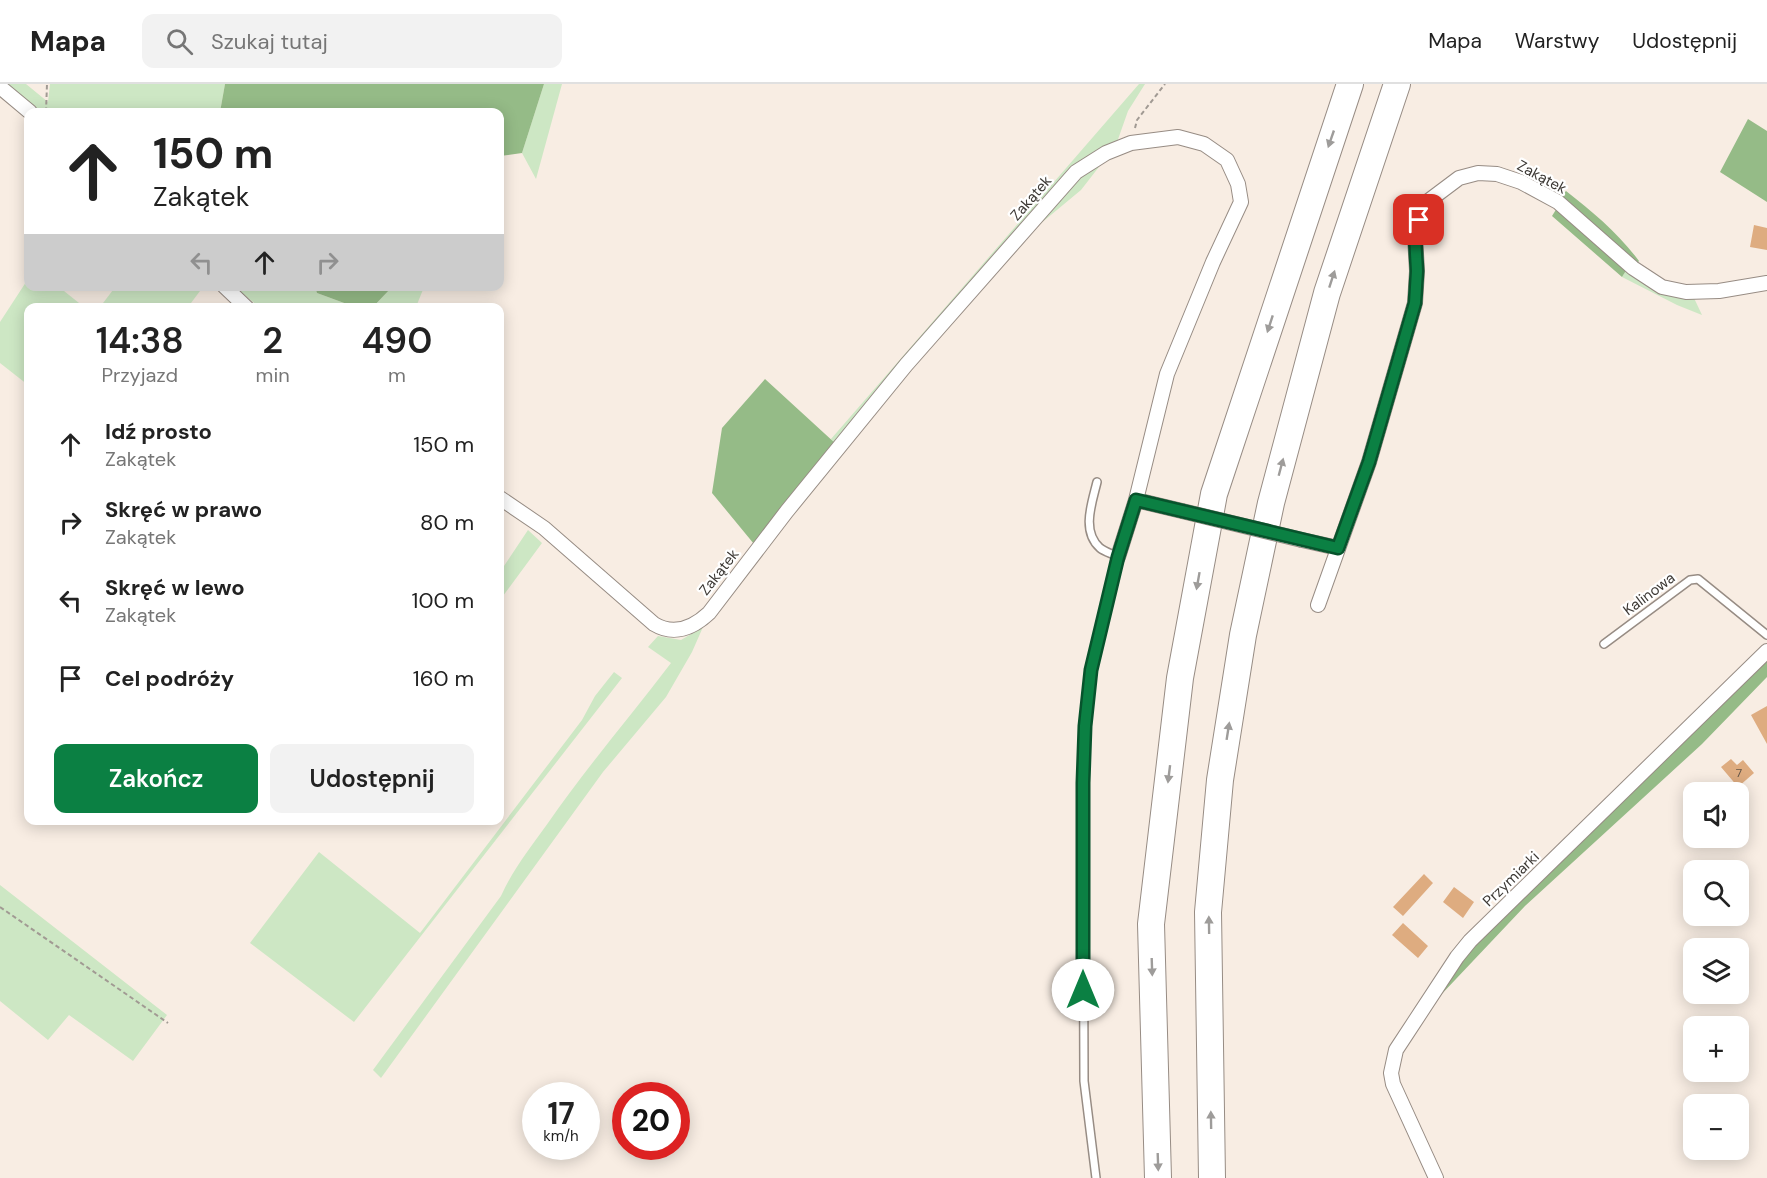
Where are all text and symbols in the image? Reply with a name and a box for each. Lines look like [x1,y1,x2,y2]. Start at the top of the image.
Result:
search box [142,14,562,68]
text: Mapa [30,23,106,60]
icon: search [163,25,196,58]
text: Szukaj tutaj [211,27,328,56]
text: Mapa [1428,27,1482,55]
text: Warstwy [1515,27,1599,55]
text: Udostępnij [1632,27,1737,55]
text: 150 m [153,126,273,181]
one-way arrow [1326,130,1336,148]
icon: ahead [54,132,132,210]
street label: Zakątek [1514,156,1571,199]
street label: Zakątek [1006,171,1056,225]
text: Zakątek [153,179,249,214]
pin [1393,194,1444,245]
icon: arrive [1402,203,1435,236]
icon: left [185,246,218,279]
icon: ahead [248,246,281,279]
icon: right [311,246,344,279]
one-way arrow [1328,270,1337,288]
one-way arrow [1264,315,1274,333]
text: 14:38 [96,317,184,364]
text: 2 [262,317,283,364]
text: 490 [361,317,432,364]
text: Przyjazd [101,362,178,388]
text: min [256,362,290,388]
text: m [388,362,406,388]
text: Idź prosto [105,417,212,446]
icon: ahead [54,428,87,461]
text: 150 m [413,430,474,459]
text: Zakątek [105,446,176,472]
one-way arrow [1276,458,1286,476]
text: Skręć w prawo [105,495,262,524]
icon: right [54,506,87,539]
text: 80 m [420,508,474,537]
text: Zakątek [105,524,176,550]
street label: Zakątek [695,544,744,599]
street label: Kalinowa [1619,568,1679,620]
one-way arrow [1193,572,1202,591]
text: Skręć w lewo [105,573,245,602]
icon: left [54,584,87,617]
text: 100 m [412,586,474,615]
text: Zakątek [105,602,176,628]
icon: arrive [54,662,87,695]
text: Cel podróży [105,664,234,693]
text: 160 m [413,664,474,693]
one-way arrow [1223,721,1232,740]
button: Zakończ [54,744,258,813]
button: Udostępnij [270,744,474,813]
one-way arrow [1164,764,1174,783]
house number: 7 [1736,765,1742,781]
map controls [1683,782,1749,1160]
button: sound [1683,782,1749,848]
street label: Przymiarki [1478,847,1544,911]
button: search [1683,860,1749,926]
one-way arrow [1204,915,1213,934]
button: layers [1683,938,1749,1004]
position arrow [1051,958,1115,1022]
one-way arrow [1148,958,1157,977]
button: + [1683,1016,1749,1082]
speed limit sign: 20 [612,1082,690,1160]
text: 17 [547,1094,575,1133]
button: − [1683,1094,1749,1160]
one-way arrow [1206,1110,1216,1129]
text: km/h [543,1126,579,1146]
one-way arrow [1153,1153,1163,1172]

